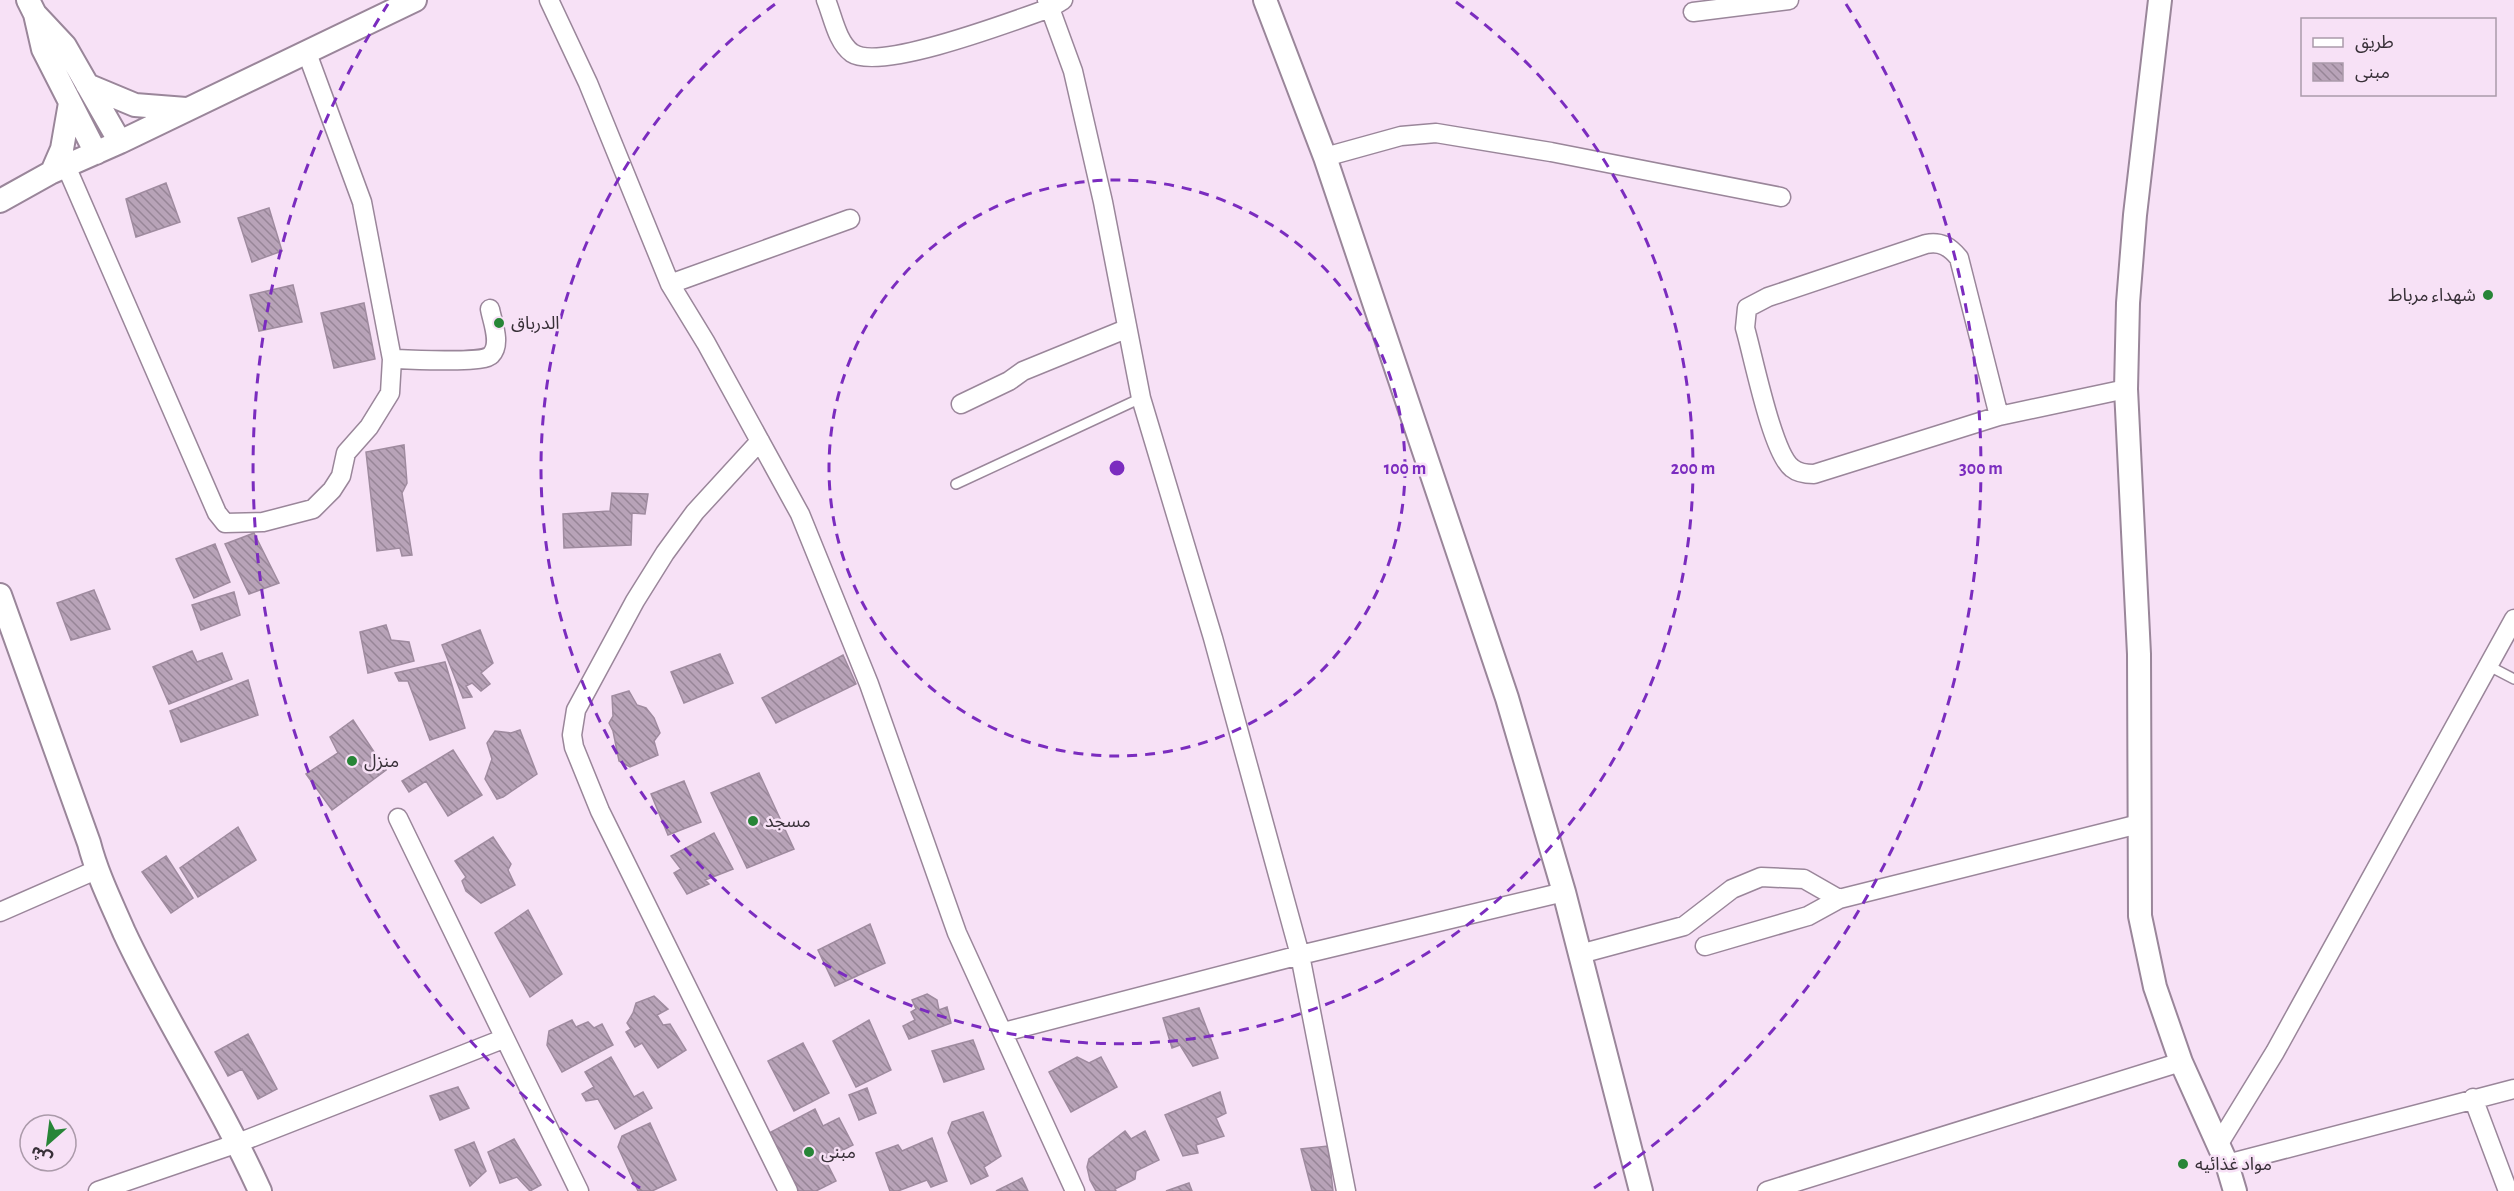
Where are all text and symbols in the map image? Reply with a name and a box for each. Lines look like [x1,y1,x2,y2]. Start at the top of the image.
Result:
legend [2301,18,2496,96]
text: طريق [2355,34,2394,53]
text: مبنى [2355,64,2390,83]
place label: شهداء مرباط [2388,287,2476,306]
marker: شهداء مرباط [2481,288,2495,302]
place label: الدرباق [511,315,560,334]
marker: الدرباق [492,316,506,330]
centre of rings [1107,458,1127,478]
text: 100 m [1384,460,1426,478]
text: 200 m [1671,460,1715,478]
text: 300 m [1959,460,2003,478]
place label: منزل [364,753,399,772]
marker: منزل [345,754,359,768]
place label: مسجد [765,813,811,831]
marker: مسجد [746,814,760,828]
north arrow [18,1113,78,1173]
text: ش [28,1142,55,1168]
place label: مبنى [821,1144,856,1163]
marker: مبنى [802,1145,816,1159]
place label: مواد غذائيه [2195,1156,2272,1175]
marker: مواد غذائيه [2176,1157,2190,1171]

